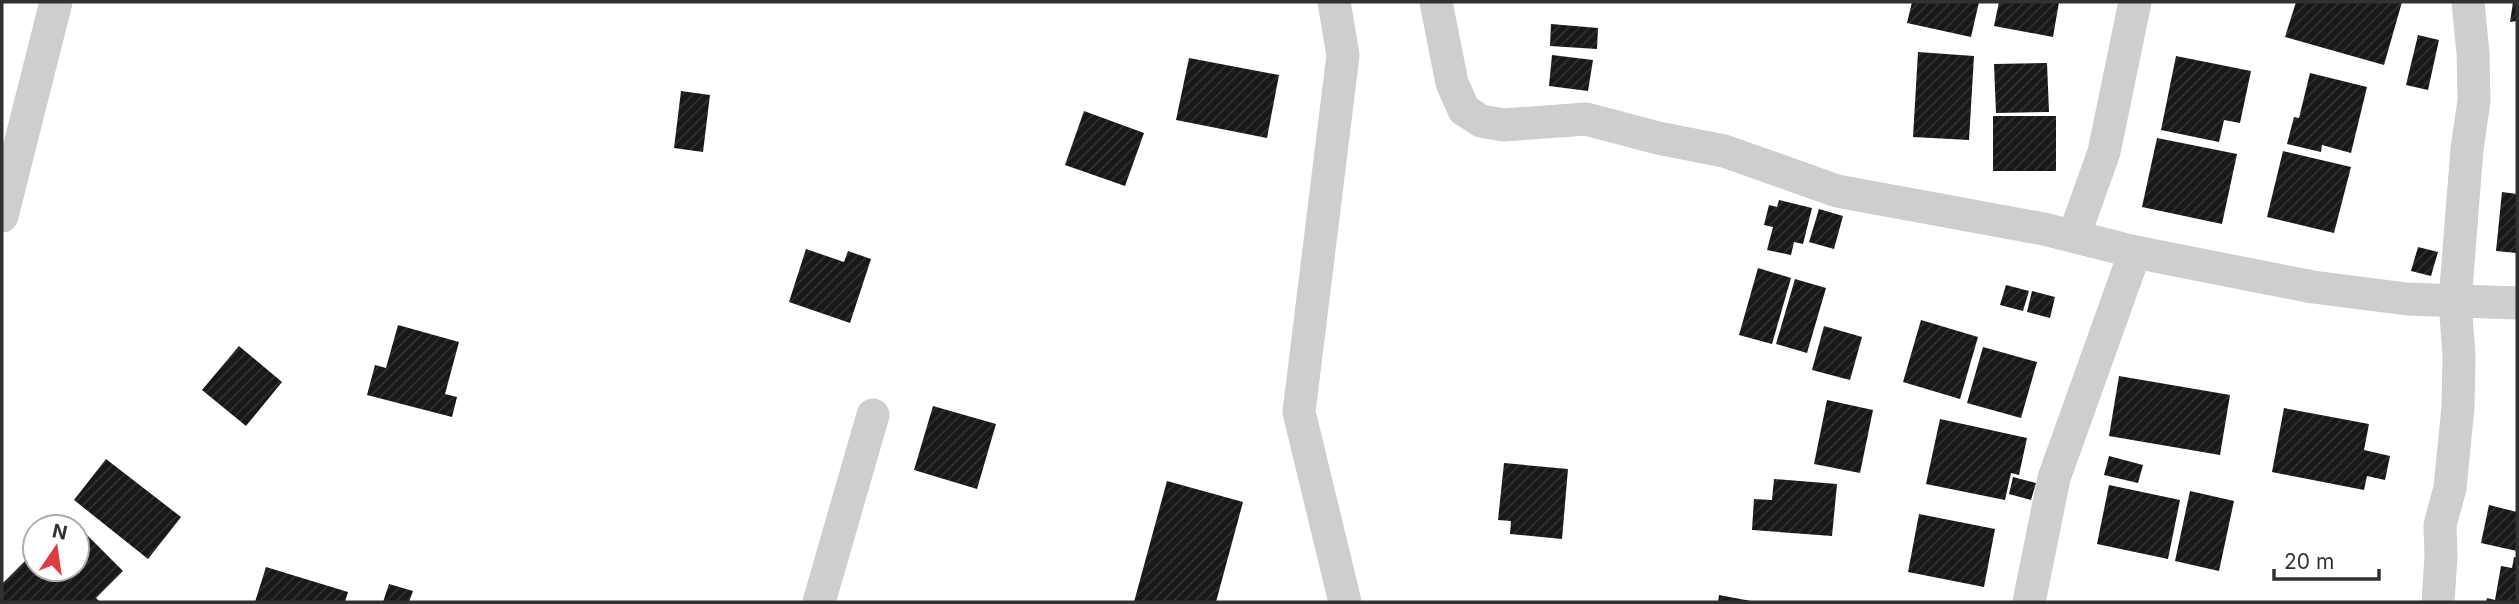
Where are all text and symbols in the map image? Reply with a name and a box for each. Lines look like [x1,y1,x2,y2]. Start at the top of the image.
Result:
north arrow [21,513,91,583]
text: N [50,519,69,545]
scale bar [2274,538,2379,582]
text: 20 m [2284,549,2334,574]

